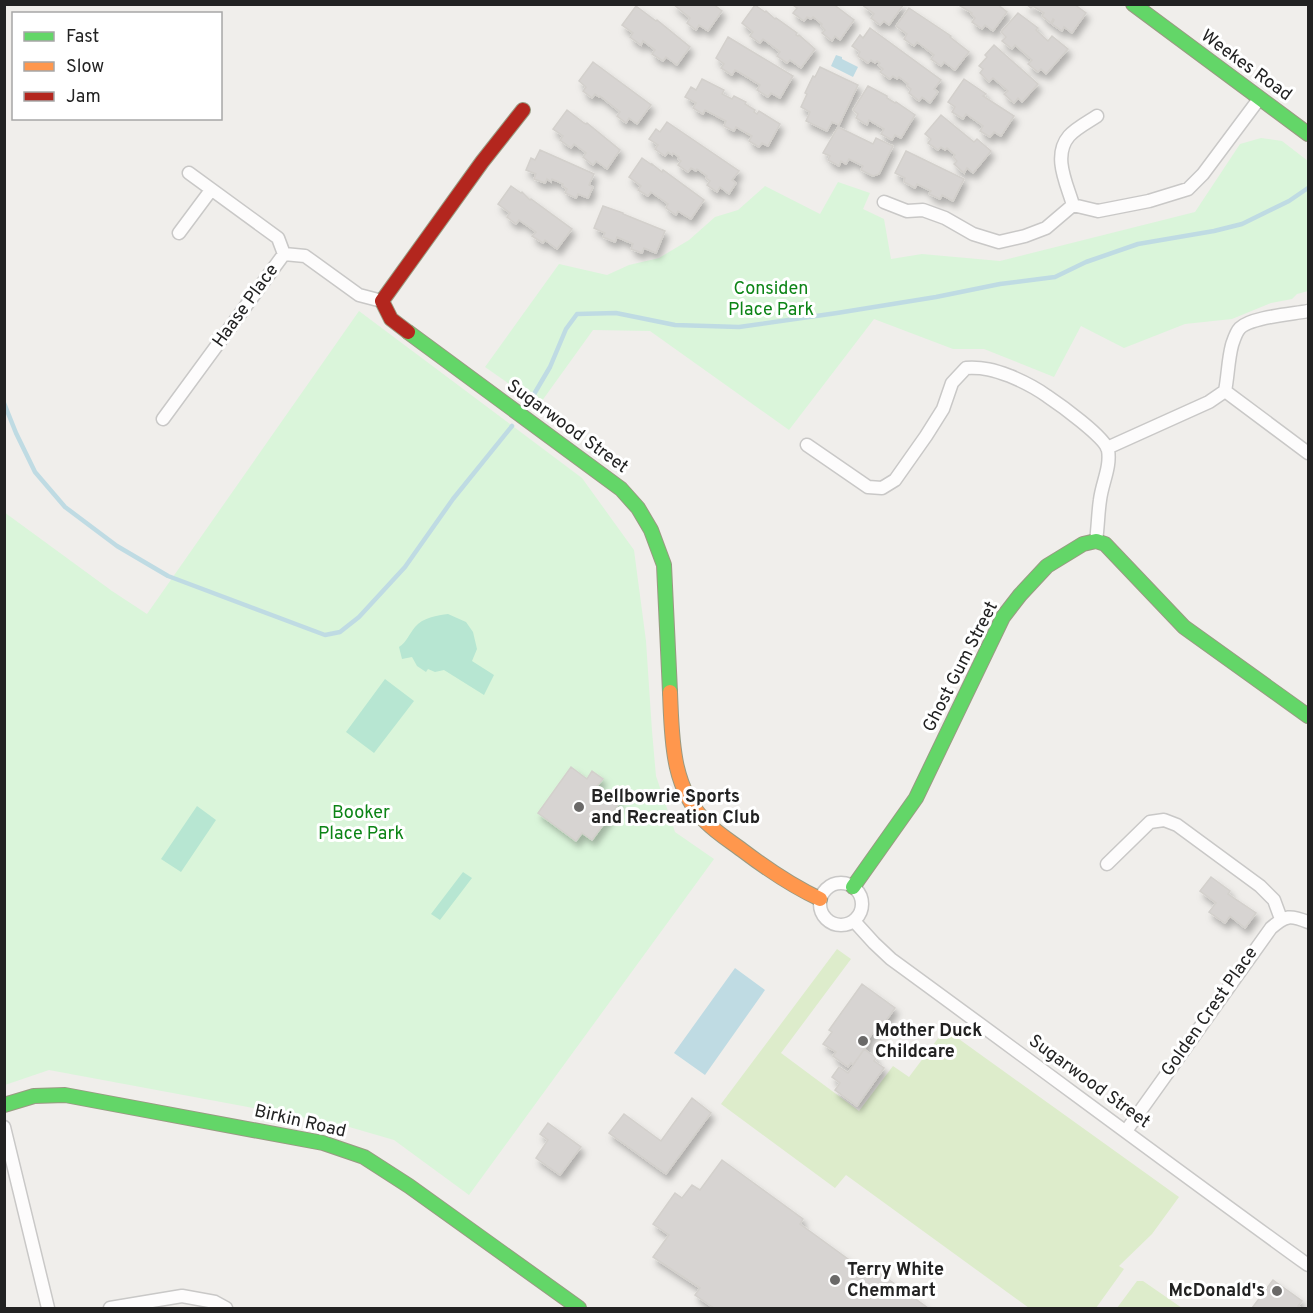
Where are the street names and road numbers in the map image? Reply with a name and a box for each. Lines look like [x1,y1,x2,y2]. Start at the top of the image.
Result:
street label: Weekes Road [1196,25,1296,107]
street label: Haase Place [208,260,284,352]
street label: Sugarwood Street [502,375,632,479]
street label: Ghost Gum Street [918,598,1004,736]
street label: Golden Crest Place [1157,943,1263,1081]
street label: Sugarwood Street [1024,1030,1154,1134]
street label: Birkin Road [252,1100,348,1144]

